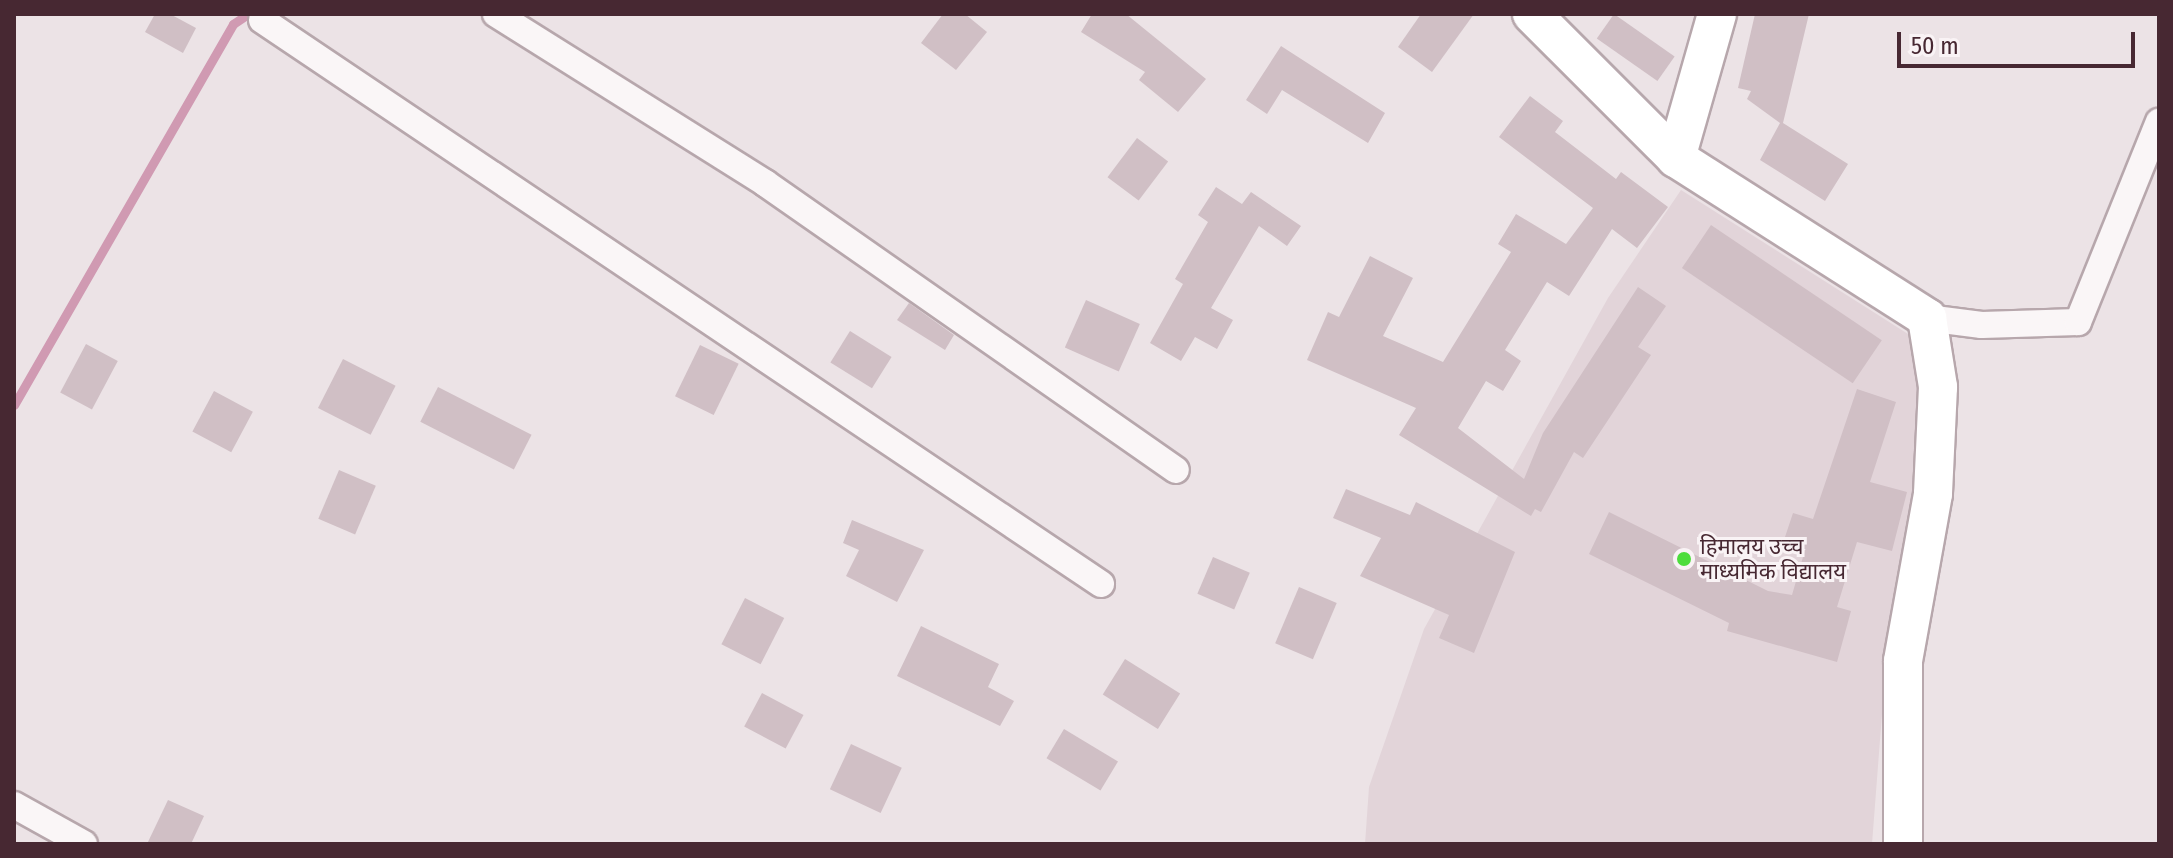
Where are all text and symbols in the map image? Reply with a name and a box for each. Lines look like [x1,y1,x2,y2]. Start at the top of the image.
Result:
scale bar [1901,16,2139,66]
text: 50 m [1911,32,1959,60]
place label: हिमालय उच्च माध्यमिक विद्यालय [1700,533,1846,584]
marker: हिमालय उच्च माध्यमिक विद्यालय [1675,550,1693,568]

